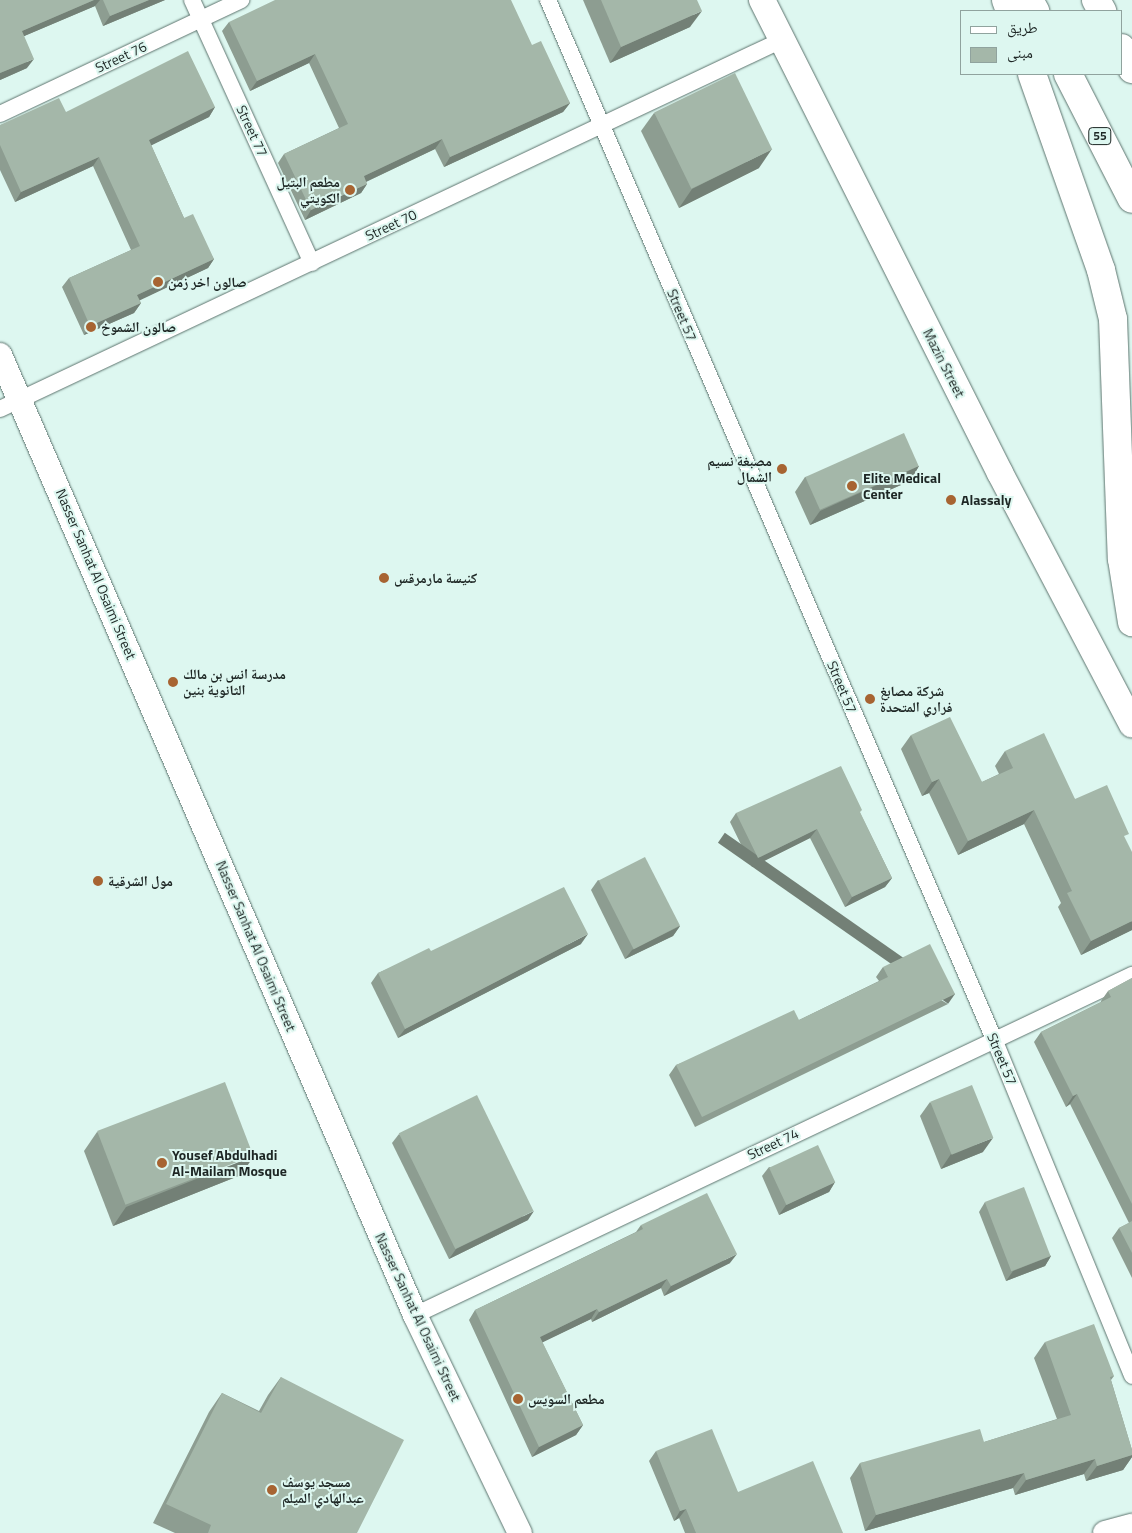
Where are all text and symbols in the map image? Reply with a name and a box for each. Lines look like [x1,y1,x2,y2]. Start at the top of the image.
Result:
legend [960,10,1122,75]
text: طريق [1007,16,1038,39]
street label: Street 76 [93,38,149,76]
text: مبنى [1007,41,1033,64]
street label: Street 77 [233,103,271,159]
road number: 55 [1088,126,1112,146]
place label: مطعم البتيل الكويتي [277,174,340,206]
marker: مطعم البتيل الكويتي [344,184,356,196]
street label: Street 70 [363,206,419,244]
place label: صالون اخر زمن [168,274,247,290]
marker: صالون اخر زمن [152,276,164,288]
street label: Street 57 [664,286,700,344]
place label: صالون الشموخ [101,319,176,335]
marker: صالون الشموخ [85,321,97,333]
street label: Mazin Street [920,326,968,400]
place label: مصبغة نسيم الشمال [707,453,772,486]
marker: مصبغة نسيم الشمال [776,463,788,475]
place label: Elite Medical Center [863,470,941,502]
marker: Elite Medical Center [845,479,859,493]
street label: Nasser Sanhat Al Osaimi Street [52,486,140,662]
place label: Alassaly [961,492,1012,508]
marker: Alassaly [945,494,957,506]
place label: كنيسة مارمرقس [394,570,477,586]
marker: كنيسة مارمرقس [378,572,390,584]
street label: Street 57 [824,658,860,716]
place label: مدرسة انس بن مالك الثانوية بنين [183,666,286,699]
marker: مدرسة انس بن مالك الثانوية بنين [167,676,179,688]
place label: شركة مصابغ فراري المتحدة [880,683,953,716]
marker: شركة مصابغ فراري المتحدة [864,693,876,705]
street label: Nasser Sanhat Al Osaimi Street [212,858,300,1034]
place label: مول الشرقية [108,873,173,889]
marker: مول الشرقية [92,875,104,887]
street label: Street 57 [984,1030,1020,1088]
street label: Street 74 [745,1125,801,1163]
place label: Yousef Abdulhadi Al-Mailam Mosque [172,1147,287,1180]
marker: Yousef Abdulhadi Al-Mailam Mosque [156,1157,168,1169]
street label: Nasser Sanhat Al Osaimi Street [372,1230,464,1404]
place label: مطعم السويس [528,1391,605,1407]
marker: مطعم السويس [512,1393,524,1405]
place label: مسجد يوسف عبدالهادي الميلم [282,1474,364,1506]
marker: مسجد يوسف عبدالهادي الميلم [266,1484,278,1496]

